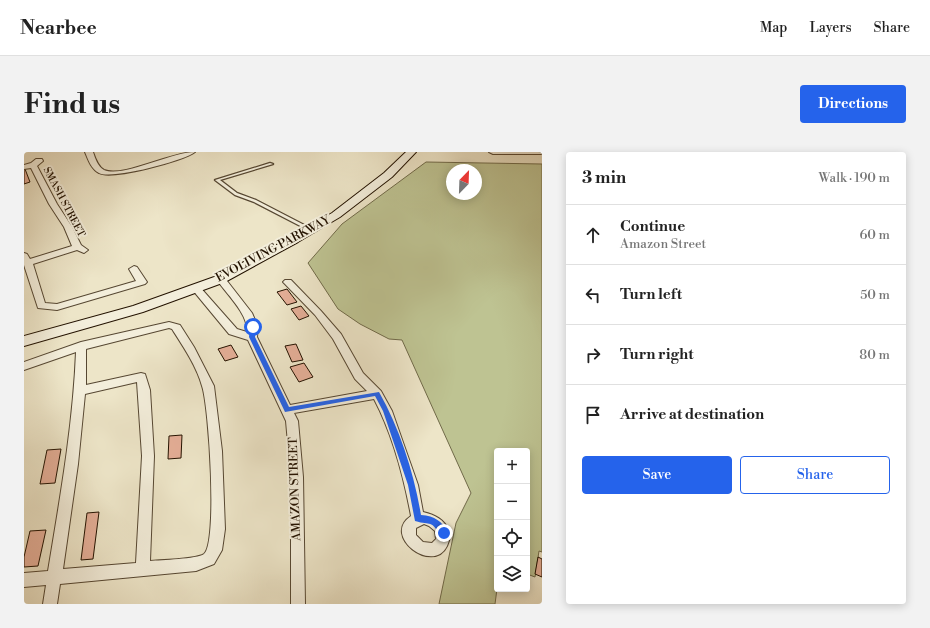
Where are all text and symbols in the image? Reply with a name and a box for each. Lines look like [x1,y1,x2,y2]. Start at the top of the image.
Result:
text: Nearbee [20,16,97,40]
text: Map [760,19,787,37]
text: Layers [809,19,852,37]
text: Share [874,19,910,37]
button: Directions [800,85,906,123]
text: Find us [24,87,120,122]
north arrow [446,164,482,200]
street label: SMASH STREET [40,165,88,239]
text: 3 min [582,167,626,189]
text: Walk · 190 m [819,170,890,186]
street label: EVOLIVING PARKWAY [213,212,334,286]
text: Continue [620,217,685,236]
icon: ahead [582,224,604,246]
text: 60 m [859,227,890,243]
text: Amazon Street [620,236,706,252]
icon: left [582,284,604,306]
text: Turn left [620,285,682,304]
text: 50 m [860,287,890,303]
route start [244,318,262,336]
icon: right [582,344,604,366]
text: Turn right [620,345,694,364]
text: 80 m [859,347,890,363]
icon: arrive [582,404,604,426]
text: Arrive at destination [620,405,764,424]
street label: AMAZON STREET [286,436,304,542]
map controls [494,448,530,592]
button: + [494,448,530,484]
button: Save [582,456,732,494]
button: Share [740,456,890,494]
button: − [494,484,530,520]
button: locate [494,520,530,556]
route end [435,524,453,542]
button: layers [494,556,530,592]

